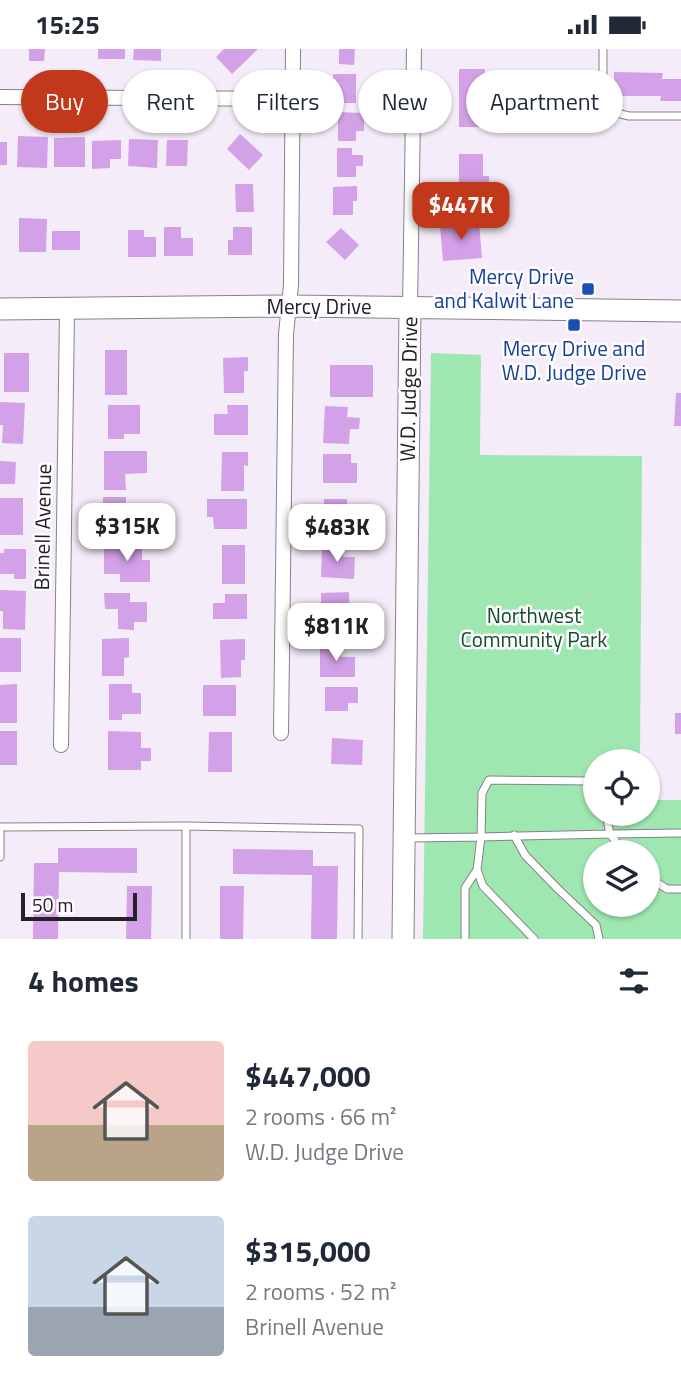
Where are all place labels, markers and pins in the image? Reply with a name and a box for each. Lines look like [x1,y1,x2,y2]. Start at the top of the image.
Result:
pin: $447K [412,183,510,242]
place label: Mercy Drive and Kalwit Lane [434,260,574,316]
marker: Mercy Drive and Kalwit Lane [580,281,596,297]
marker: Mercy Drive and W.D. Judge Drive [566,317,582,333]
place label: Mercy Drive and W.D. Judge Drive [501,332,647,388]
pin: $315K [78,503,176,563]
pin: $483K [288,505,386,564]
pin: $811K [287,603,385,663]

